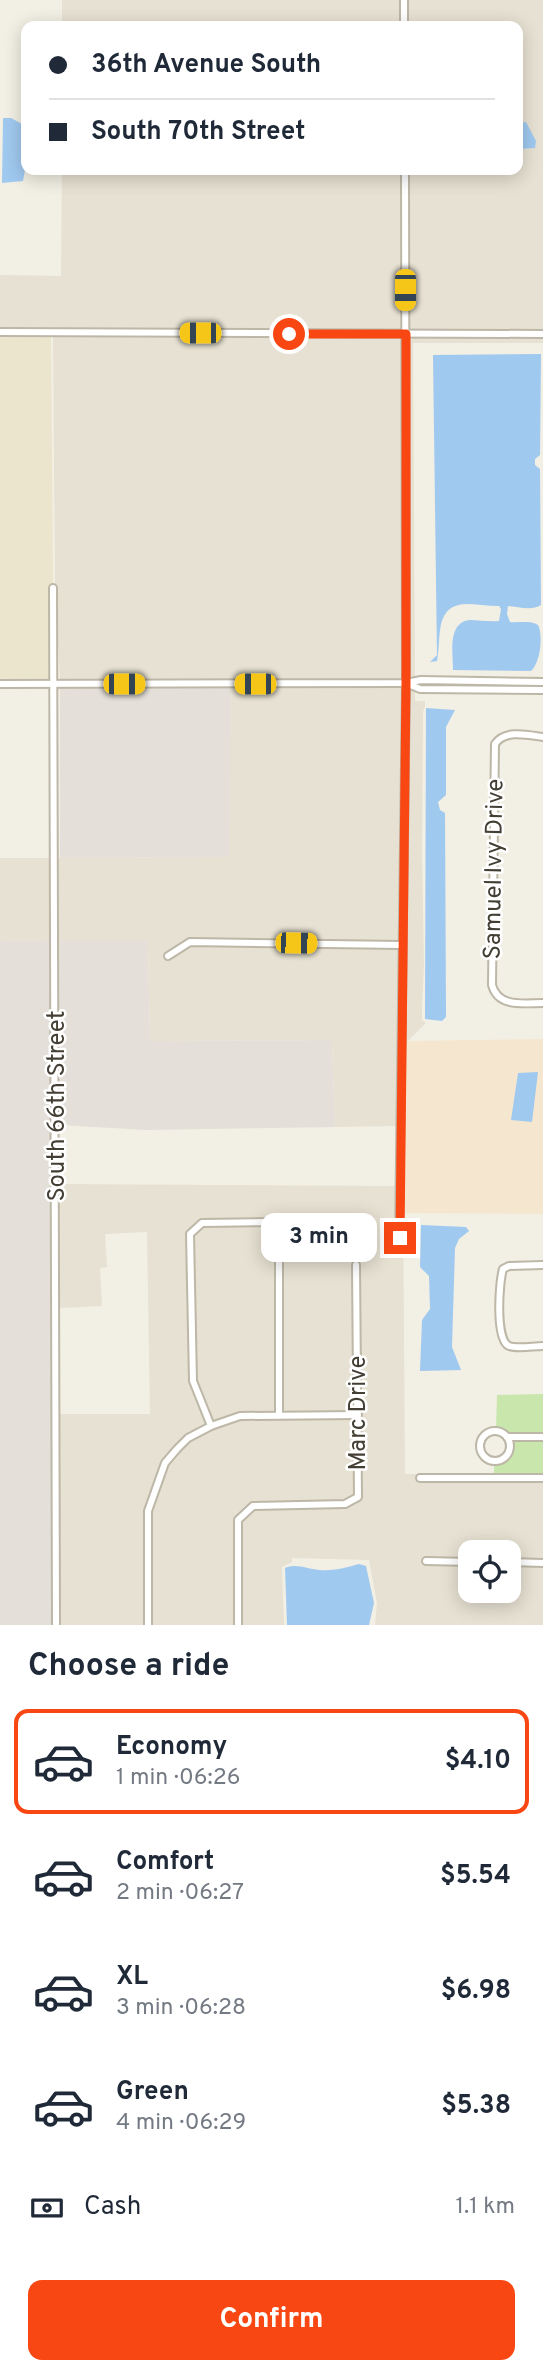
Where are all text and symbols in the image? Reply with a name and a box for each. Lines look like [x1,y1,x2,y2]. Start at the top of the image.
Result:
text: 36th Avenue South [91,49,321,82]
text: South 70th Street [91,116,305,149]
car [395,269,416,311]
route start [273,318,305,350]
car [180,323,222,344]
car [104,674,146,695]
car [235,674,277,695]
street label: Samuel Ivy Drive [478,778,512,960]
car [275,932,318,954]
street label: South 66th Street [43,1010,73,1202]
callout: 3 min [260,1214,376,1262]
route end [384,1222,416,1254]
text: 3 min [289,1223,349,1252]
street label: Marc Drive [344,1356,374,1470]
map controls [458,1540,521,1603]
button: locate [458,1540,521,1603]
text: Choose a ride [28,1647,229,1687]
icon: car [32,1730,95,1793]
text: Economy [116,1731,227,1764]
text: $4.10 [445,1745,511,1778]
text: 1 min · 06:26 [116,1764,241,1793]
icon: car [32,1845,95,1908]
text: Comfort [116,1846,214,1879]
text: $5.54 [440,1860,511,1893]
text: 2 min · 06:27 [116,1879,244,1908]
icon: car [32,1960,95,2023]
text: XL [116,1961,148,1994]
text: $6.98 [441,1975,511,2008]
text: 3 min · 06:28 [116,1994,246,2023]
icon: car [32,2075,95,2138]
text: Green [116,2076,189,2109]
text: $5.38 [441,2090,511,2123]
text: 4 min · 06:29 [116,2109,246,2138]
icon: cash [28,2189,66,2227]
text: Cash [84,2191,141,2224]
text: 1.1 km [456,2193,515,2222]
button: Confirm [28,2280,515,2360]

